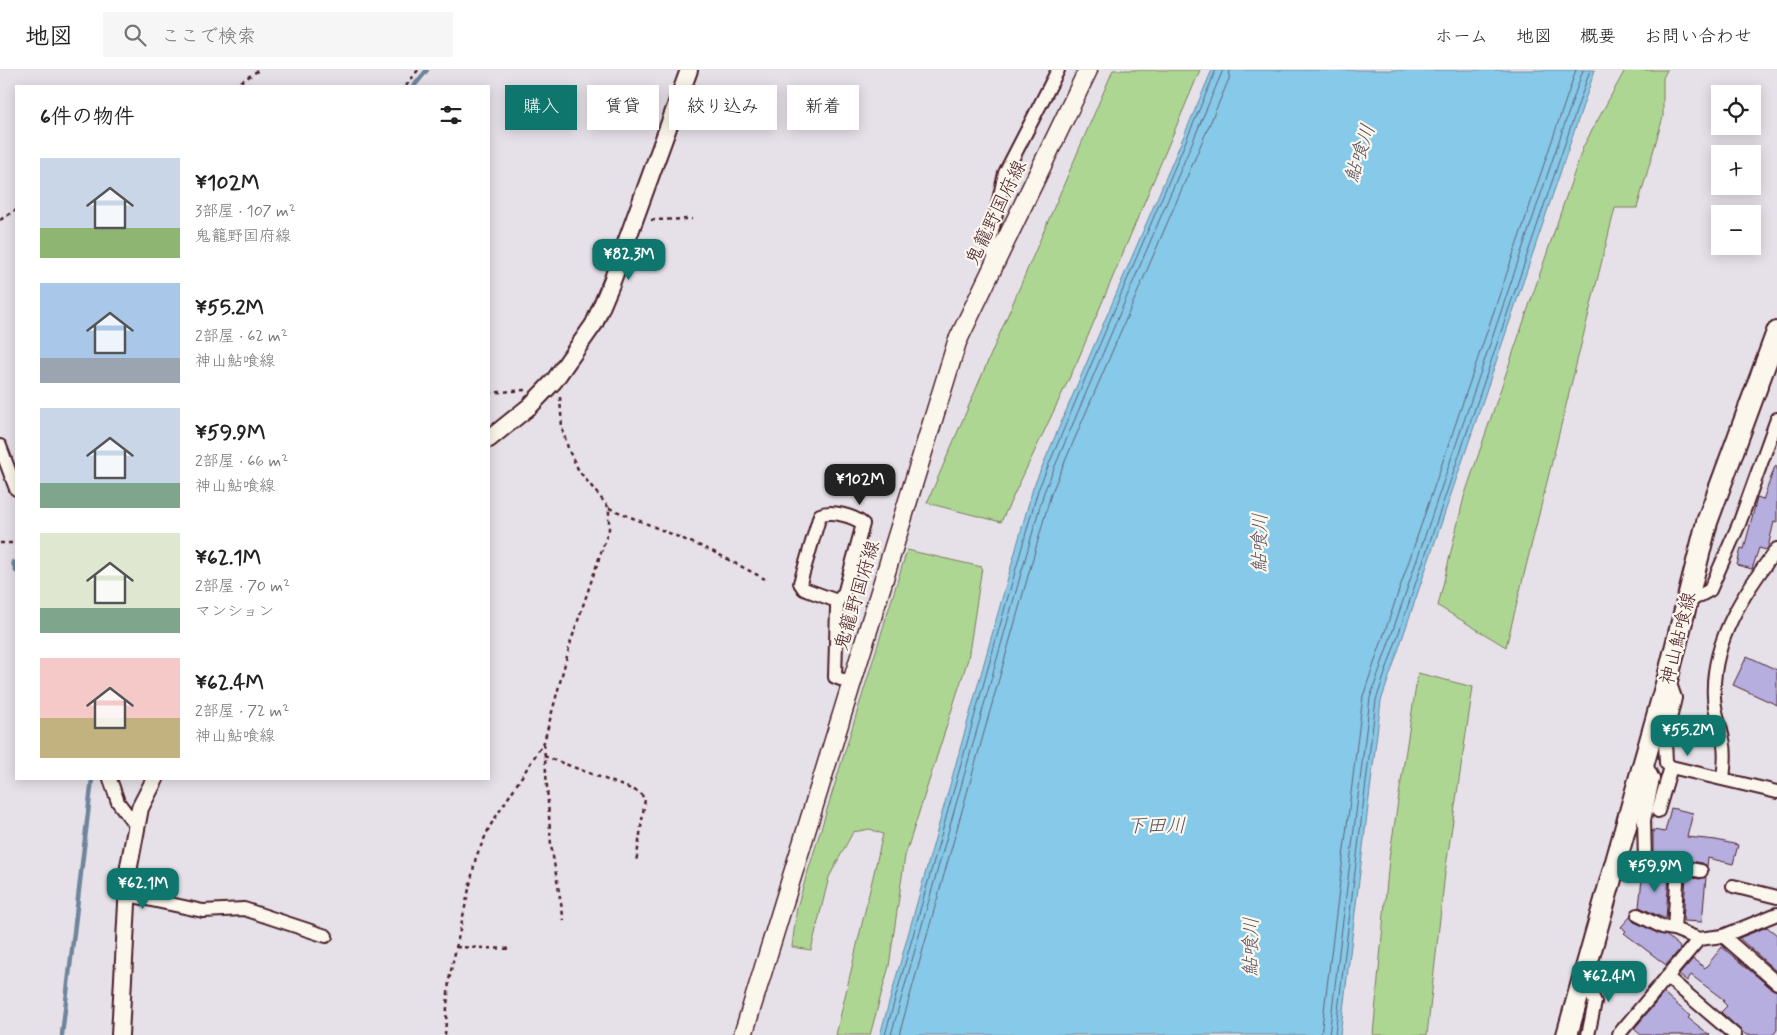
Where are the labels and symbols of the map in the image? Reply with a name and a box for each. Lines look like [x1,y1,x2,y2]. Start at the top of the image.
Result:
water label: 鮎喰川 [1338,121,1383,186]
street label: 鬼籠野国府線 [960,156,1033,269]
pin: ¥82.3M [588,238,670,281]
pin: ¥102M [825,464,895,506]
water label: 鮎喰川 [1246,513,1275,573]
street label: 鬼籠野国府線 [829,537,886,654]
street label: 神山鮎喰線 [1655,589,1702,687]
pin: ¥55.2M [1647,714,1729,757]
water label: 下田川 [1126,813,1186,840]
pin: ¥59.9M [1614,850,1696,893]
pin: ¥62.1M [102,868,184,910]
water label: 鮎喰川 [1237,917,1266,977]
pin: ¥62.4M [1568,960,1650,1003]

